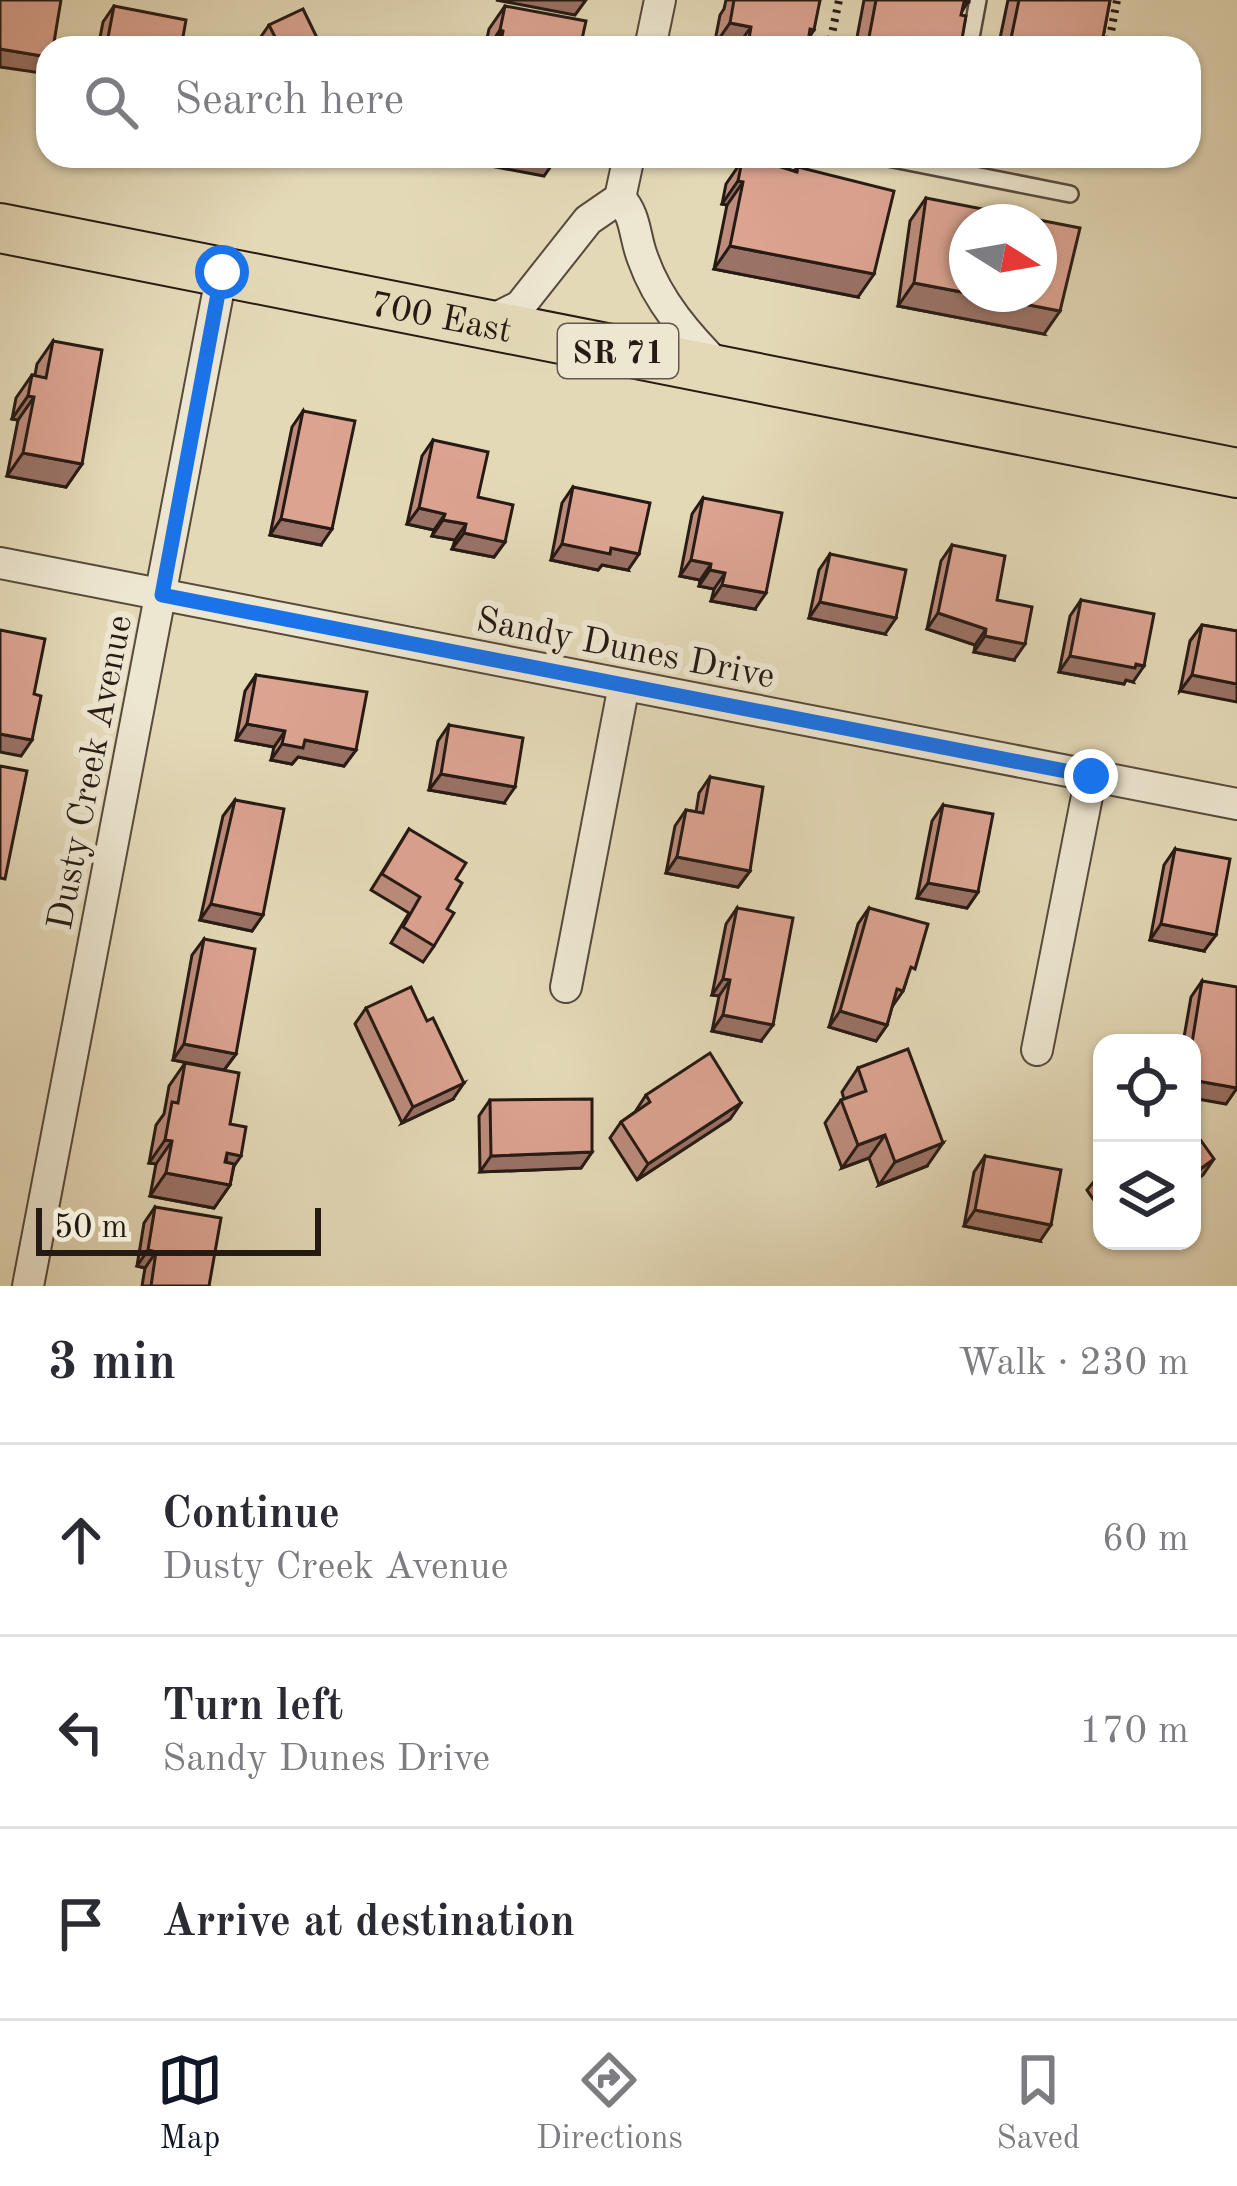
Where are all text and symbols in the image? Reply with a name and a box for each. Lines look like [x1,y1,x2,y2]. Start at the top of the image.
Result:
search box [36,36,1201,168]
icon: search [78,69,144,135]
text: Search here [174,79,404,124]
north arrow [949,204,1057,312]
route start [195,245,249,299]
street label: 700 East [367,288,515,351]
road number: SR 71 [558,324,678,378]
street label: Sandy Dunes Drive [473,603,777,697]
street label: Dusty Creek Avenue [44,612,140,933]
route end [1064,749,1118,803]
map controls [1093,1034,1201,1250]
button: locate [1093,1034,1201,1142]
button: layers [1093,1142,1201,1250]
scale bar [36,1202,321,1255]
text: 50 m [54,1212,128,1245]
text: 3 min [48,1339,176,1390]
text: Walk · 230 m [958,1344,1189,1383]
text: Continue [162,1493,340,1538]
icon: ahead [48,1507,114,1573]
text: 60 m [1102,1520,1189,1559]
text: Dusty Creek Avenue [162,1548,508,1587]
text: Turn left [162,1685,343,1730]
icon: left [48,1699,114,1765]
text: 170 m [1079,1712,1189,1751]
text: Sandy Dunes Drive [162,1740,490,1779]
icon: arrive [48,1891,114,1957]
text: Arrive at destination [162,1901,575,1946]
tab: Map [157,2047,223,2160]
tab: Directions [536,2047,683,2160]
tab: Saved [996,2047,1080,2160]

